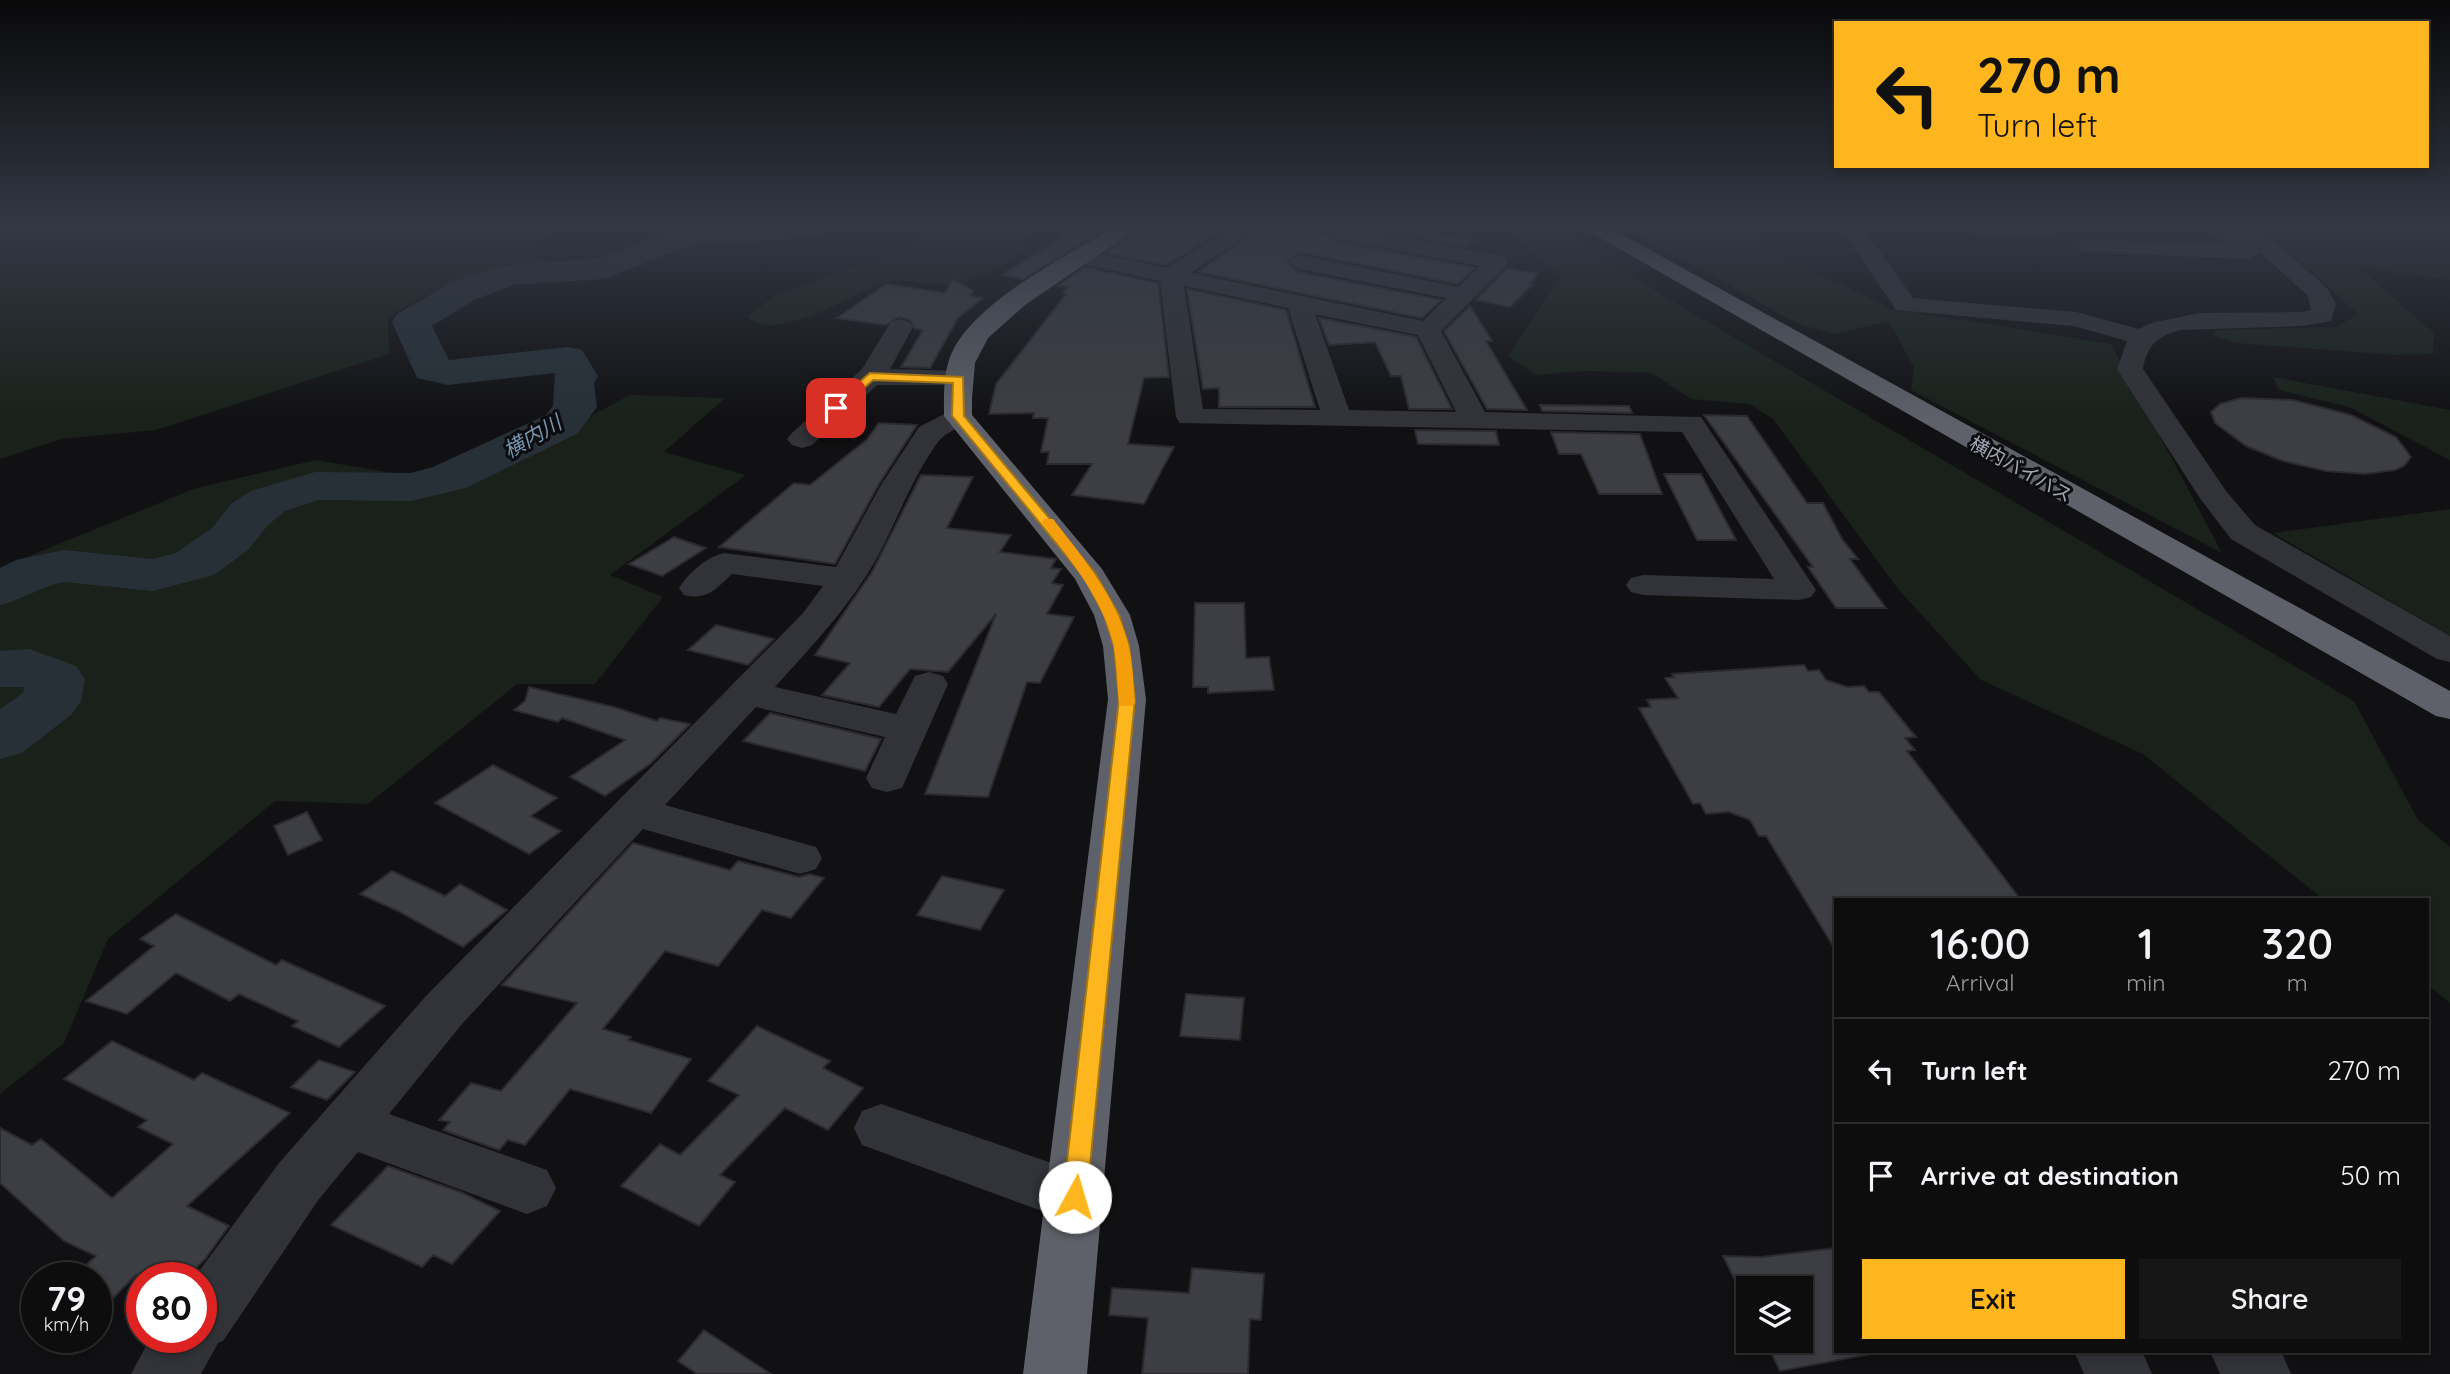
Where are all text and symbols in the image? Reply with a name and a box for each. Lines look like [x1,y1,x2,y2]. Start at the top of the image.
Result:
text: 270 m [1977,44,2121,105]
icon: left [1862,49,1953,140]
text: Turn left [1977,105,2098,145]
pin [806,378,866,438]
icon: arrive [817,389,855,427]
water label: 横内川 [498,408,568,463]
street label: 横内バイパス [1965,431,2077,507]
text: 16:00 [1930,917,2030,970]
text: 1 [2138,917,2154,970]
text: 320 [2261,917,2333,970]
text: Arrival [1946,968,2015,997]
text: min [2126,968,2165,997]
text: m [2287,968,2308,997]
icon: left [1862,1052,1900,1090]
text: Turn left [1921,1054,2028,1087]
text: 270 m [2327,1054,2401,1087]
icon: arrive [1862,1157,1900,1195]
text: Arrive at destination [1921,1159,2179,1192]
text: 50 m [2341,1159,2401,1192]
position arrow [1038,1160,1112,1234]
button: Exit [1862,1259,2125,1339]
button: Share [2139,1259,2401,1339]
speed limit sign: 80 [126,1262,217,1353]
text: 79 [47,1276,86,1320]
map controls [1736,1276,1813,1353]
button: layers [1736,1276,1813,1353]
text: km/h [44,1313,89,1336]

